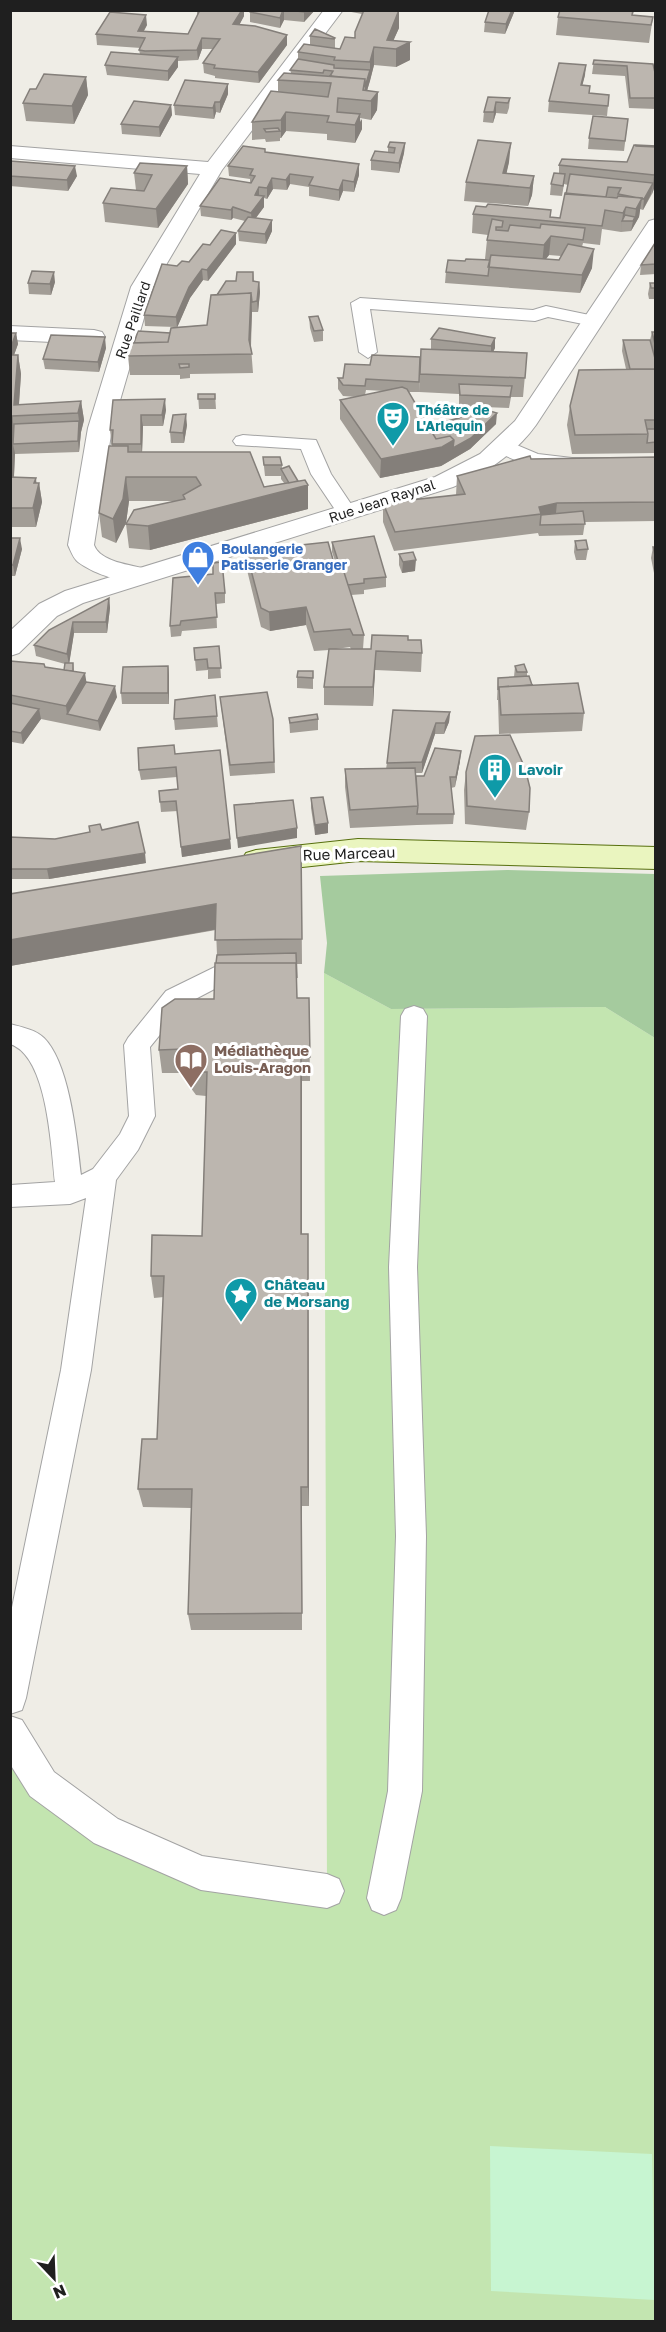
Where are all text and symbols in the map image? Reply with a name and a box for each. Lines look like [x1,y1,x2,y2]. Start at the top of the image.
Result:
street label: Rue Paillard [111,279,154,361]
theatre icon: Théâtre de L'Arlequin [375,400,411,447]
place label: Théâtre de L'Arlequin [416,401,489,434]
street label: Rue Jean Raynal [326,475,437,526]
shop icon: Boulangerie Patisserie Granger [180,539,216,586]
place label: Boulangerie Patisserie Granger [221,540,348,573]
building icon: Lavoir [477,752,513,799]
place label: Lavoir [518,760,563,778]
street label: Rue Marceau [302,842,396,864]
place label: Médiathèque Louis-Aragon [214,1041,311,1076]
library icon: Médiathèque Louis-Aragon [173,1042,209,1089]
place label: Château de Morsang [264,1275,349,1310]
place icon: Château de Morsang [223,1276,259,1323]
north arrow [24,2248,84,2308]
text: N [50,2280,69,2303]

